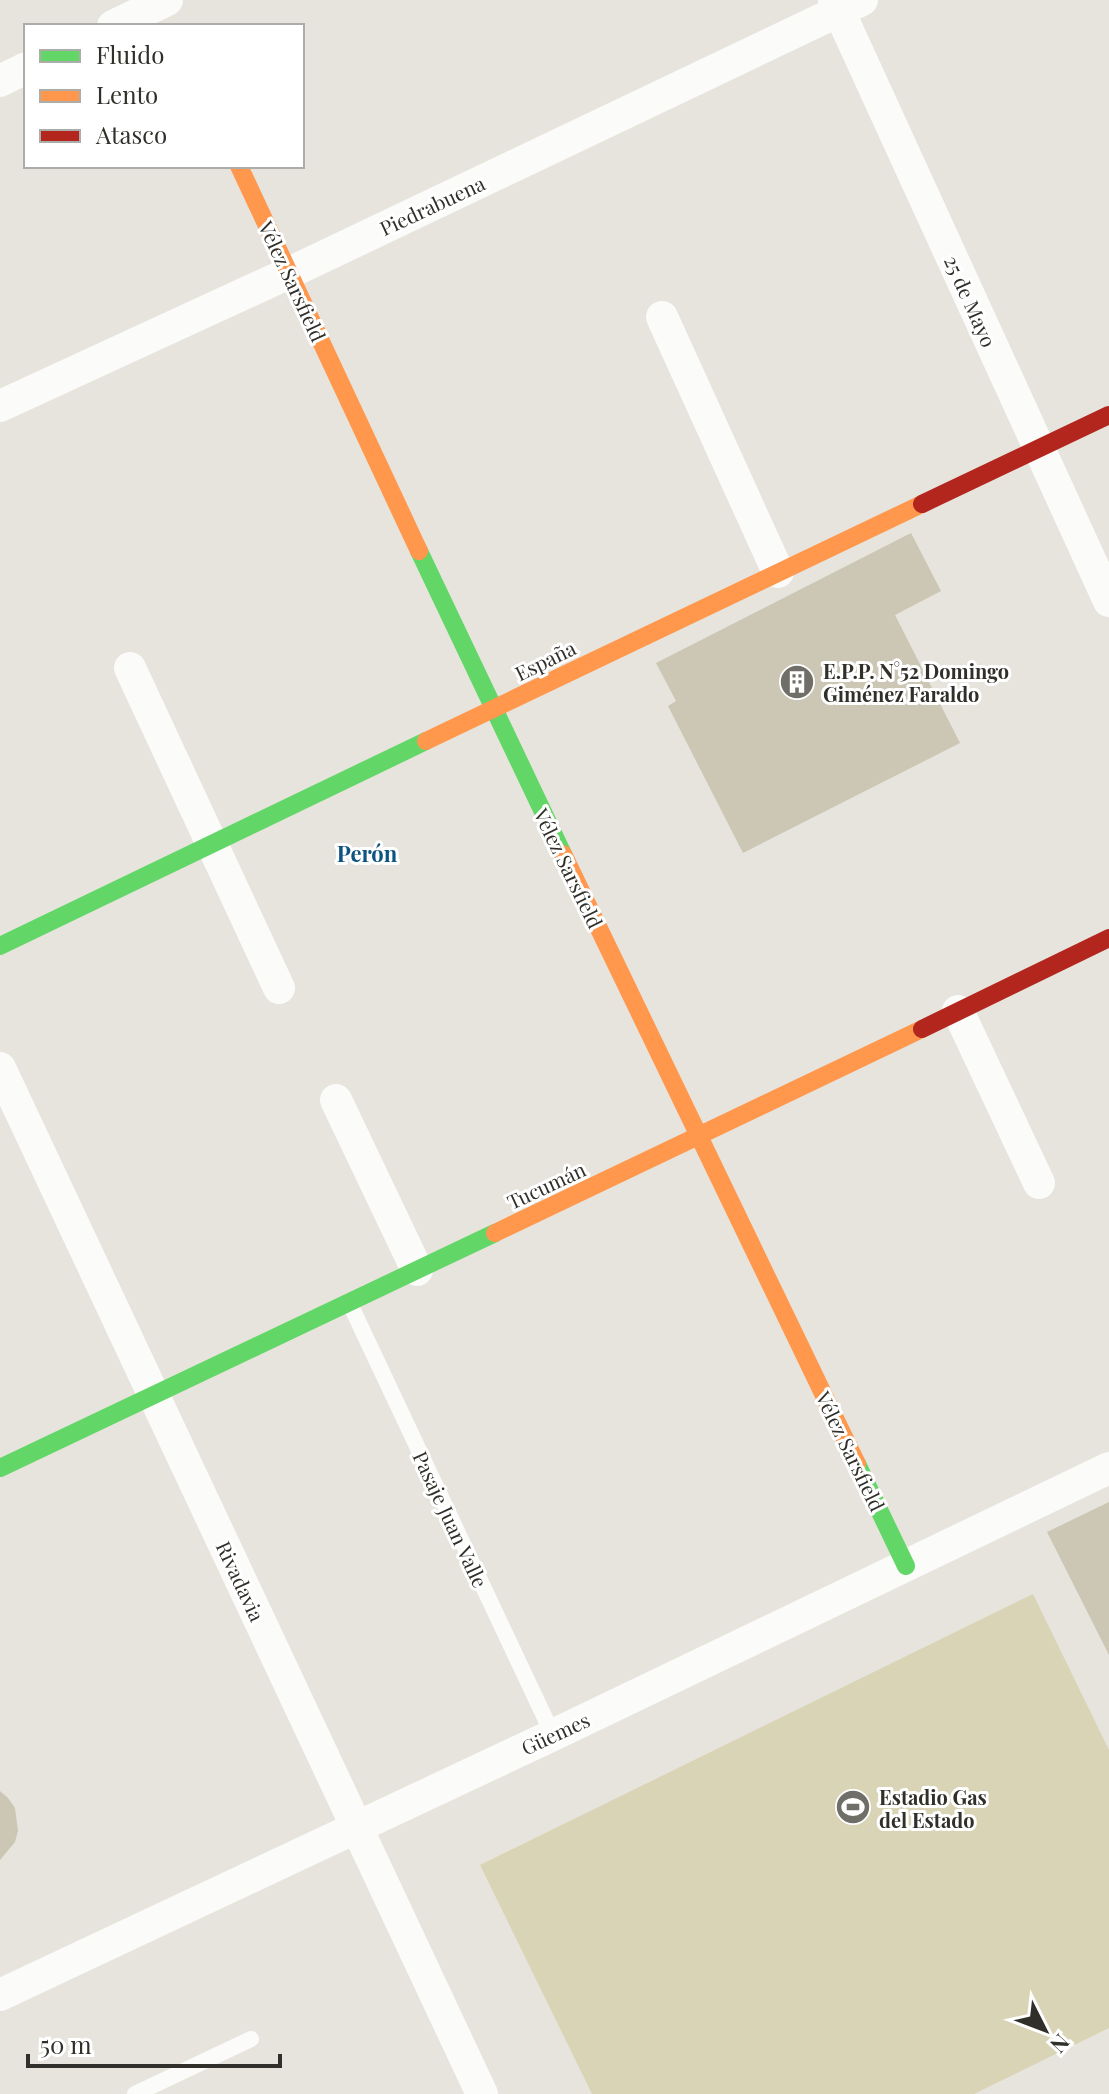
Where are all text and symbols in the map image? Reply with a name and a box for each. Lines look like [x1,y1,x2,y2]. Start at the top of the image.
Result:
legend [24,24,304,168]
text: Fluido [96,38,164,70]
text: Lento [96,78,158,110]
text: Atasco [95,118,167,150]
street label: Piedrabuena [375,169,489,241]
street label: Vélez Sarsfield [253,215,333,346]
street label: 25 de Mayo [939,251,1003,351]
street label: España [510,634,580,686]
place label: E.P.P. N°52 Domingo Giménez Faraldo [823,657,1009,707]
building icon: E.P.P. N°52 Domingo Giménez Faraldo [778,663,816,701]
street label: Vélez Sarsfield [528,803,610,933]
district label: Perón [337,838,398,868]
street label: Tucumán [502,1155,590,1215]
street label: Vélez Sarsfield [810,1386,892,1516]
street label: Pasaje Juan Valle [408,1446,494,1592]
street label: Rivadavia [211,1537,271,1625]
street label: Güemes [516,1705,594,1761]
place label: Estadio Gas del Estado [879,1783,987,1833]
sports icon: Estadio Gas del Estado [834,1788,872,1826]
north arrow [1005,1990,1085,2070]
scale bar [28,2018,280,2068]
text: 50 m [40,2028,92,2060]
text: N [1044,2028,1077,2060]

